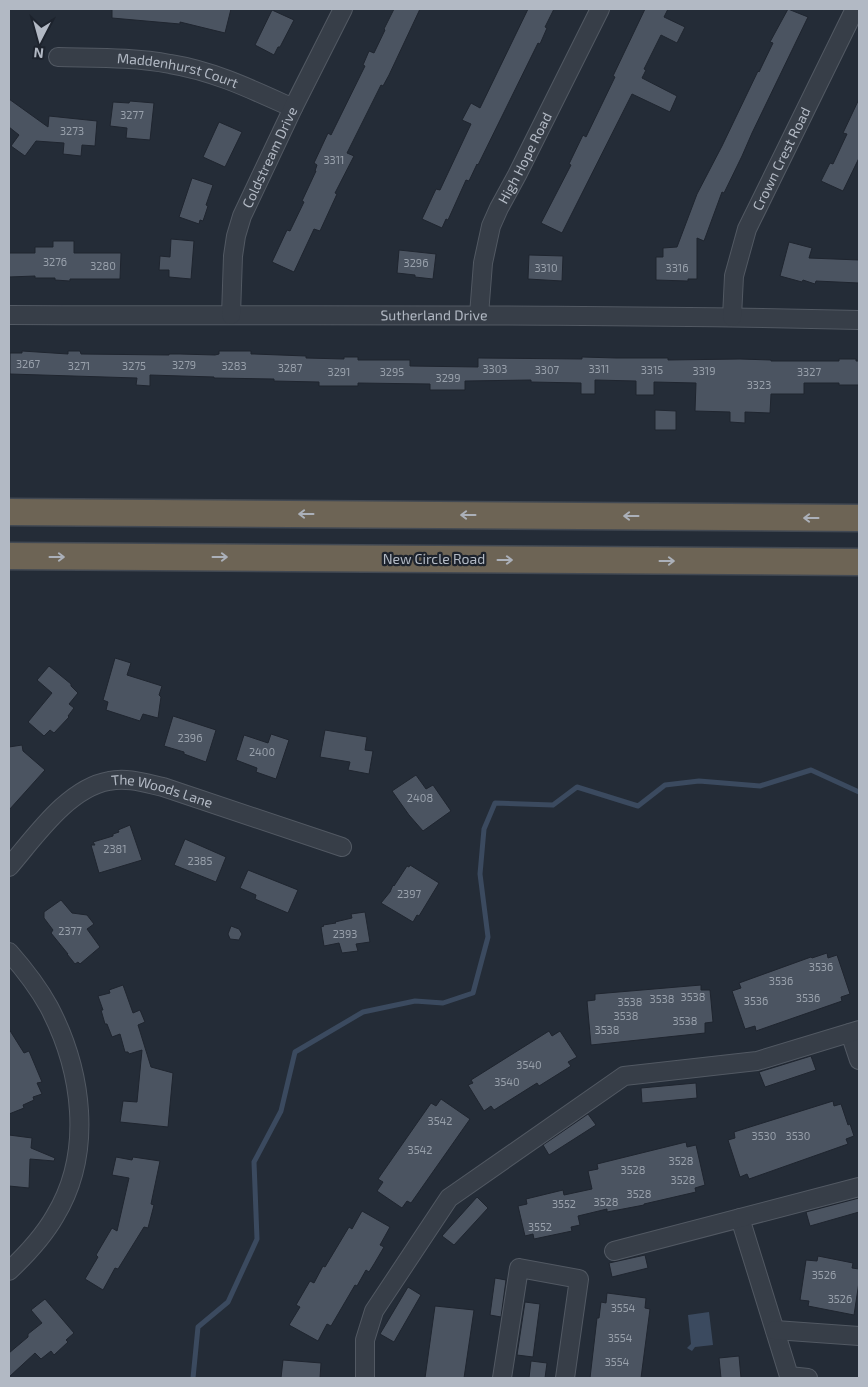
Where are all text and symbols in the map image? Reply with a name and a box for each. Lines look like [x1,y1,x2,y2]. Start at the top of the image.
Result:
north arrow [15,15,65,65]
text: N [33,44,45,62]
street label: Maddenhurst Court [117,49,241,91]
street label: Coldstream Drive [238,104,300,210]
street label: Crown Crest Road [748,104,814,213]
house number: 3277 [120,108,144,121]
street label: High Hope Road [494,109,555,206]
house number: 3273 [60,124,84,137]
house number: 3311 [324,153,345,166]
house number: 3276 [43,255,67,268]
house number: 3296 [404,256,428,269]
house number: 3280 [90,259,116,272]
house number: 3310 [534,261,558,274]
house number: 3316 [666,261,688,274]
street label: Sutherland Drive [381,306,487,323]
house number: 3267 [16,357,40,370]
house number: 3279 [172,358,196,371]
house number: 3271 [68,359,90,372]
house number: 3275 [122,359,146,372]
house number: 3283 [221,359,247,372]
house number: 3287 [278,361,303,374]
house number: 3303 [483,362,507,375]
house number: 3311 [589,362,610,375]
house number: 3307 [535,363,560,376]
house number: 3315 [641,363,663,376]
house number: 3319 [693,364,715,377]
house number: 3291 [328,365,350,378]
house number: 3295 [380,365,404,378]
house number: 3327 [797,365,821,378]
house number: 3299 [436,371,460,384]
house number: 3323 [747,378,771,391]
one-way arrow [298,509,314,519]
one-way arrow [460,510,476,520]
one-way arrow [623,512,639,521]
one-way arrow [803,513,819,523]
street label: New Circle Road [383,550,485,567]
one-way arrow [49,552,65,561]
one-way arrow [212,552,228,562]
one-way arrow [496,555,513,565]
one-way arrow [659,556,675,566]
house number: 2396 [178,731,202,744]
house number: 2400 [249,745,275,758]
street label: The Woods Lane [110,771,215,811]
house number: 2408 [407,791,433,804]
house number: 2381 [103,842,127,855]
house number: 2385 [188,854,213,867]
house number: 2397 [397,887,421,900]
house number: 2377 [58,924,82,937]
house number: 2393 [333,927,357,940]
house number: 3536 [809,960,833,973]
house number: 3536 [769,974,793,987]
house number: 3538 [681,990,705,1003]
house number: 3536 [796,991,820,1004]
house number: 3538 [650,992,674,1005]
house number: 3536 [744,994,768,1007]
house number: 3538 [618,995,642,1008]
house number: 3538 [614,1009,638,1022]
house number: 3538 [673,1014,697,1027]
house number: 3538 [595,1023,619,1036]
house number: 3540 [516,1058,542,1071]
house number: 3540 [494,1075,520,1088]
house number: 3542 [428,1114,452,1127]
house number: 3530 [752,1129,776,1142]
house number: 3530 [786,1129,810,1142]
house number: 3542 [408,1143,432,1156]
house number: 3528 [669,1154,693,1167]
house number: 3528 [621,1163,645,1176]
house number: 3528 [671,1173,695,1186]
house number: 3528 [627,1187,651,1200]
house number: 3528 [594,1195,618,1208]
house number: 3552 [552,1197,576,1210]
house number: 3552 [528,1220,552,1233]
house number: 3526 [812,1268,836,1281]
house number: 3526 [828,1292,852,1305]
house number: 3554 [611,1301,636,1314]
house number: 3554 [608,1331,633,1344]
house number: 3554 [605,1355,630,1368]

